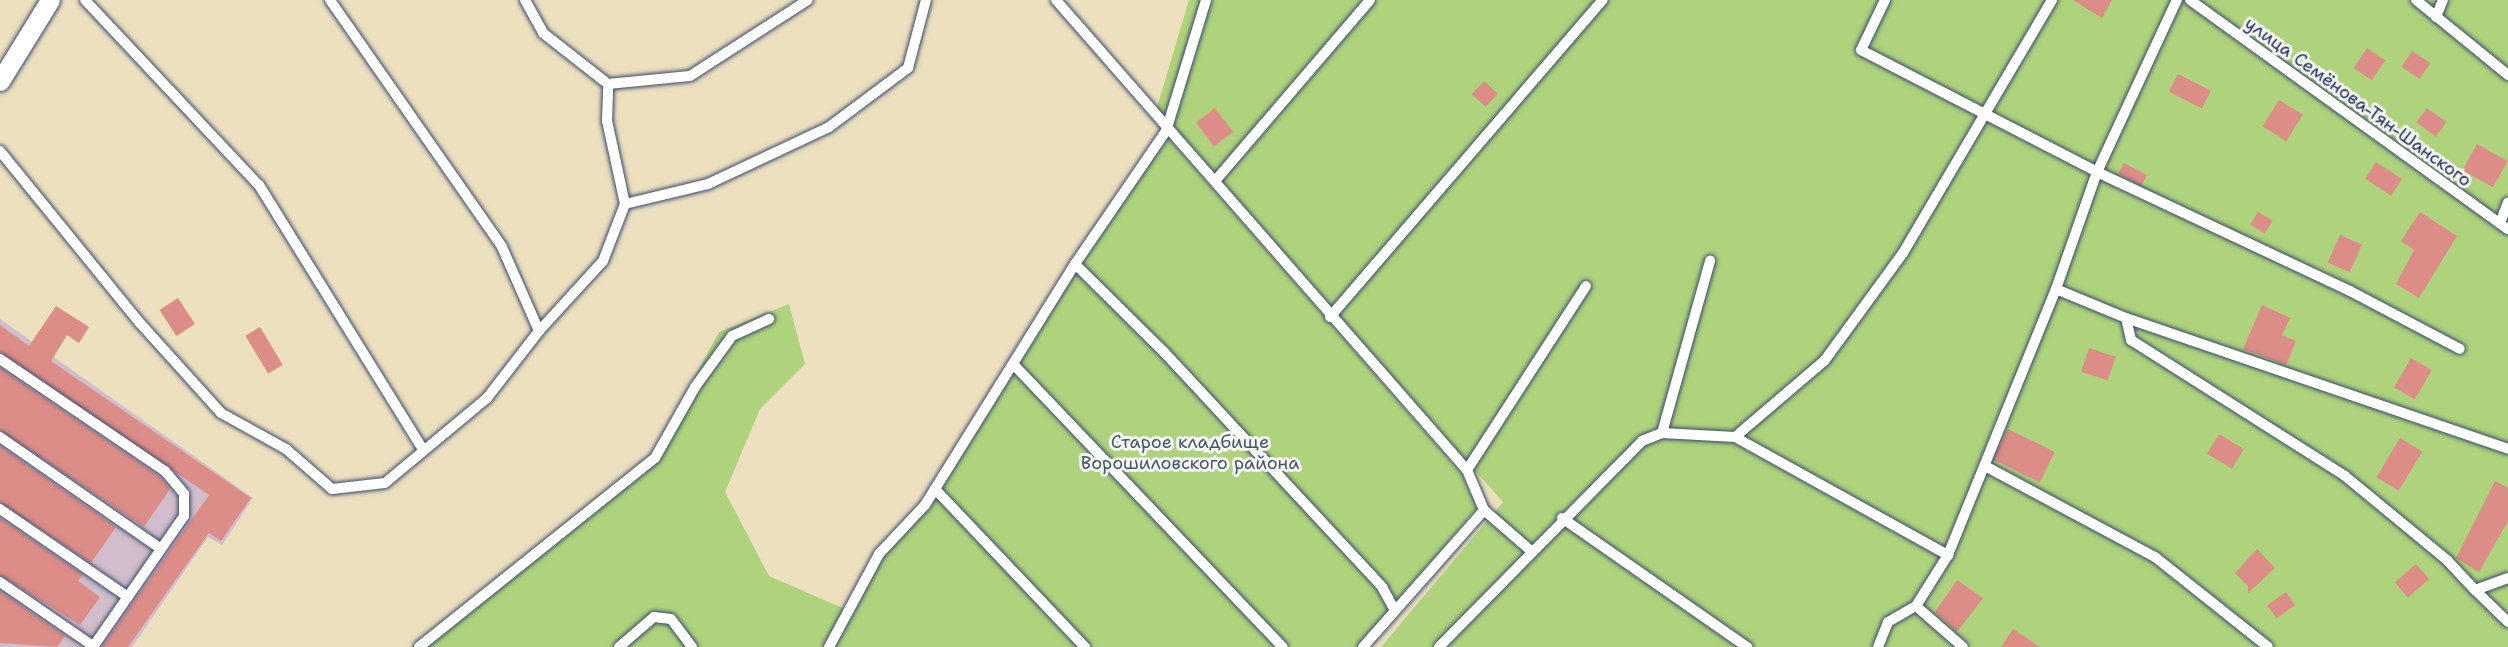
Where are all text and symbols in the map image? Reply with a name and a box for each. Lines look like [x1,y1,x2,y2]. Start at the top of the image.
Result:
street label: улица Семёнова-Тян-Шанского [2241,13,2475,191]
park label: Старое кладбище Ворошиловского района [1081,432,1299,474]

